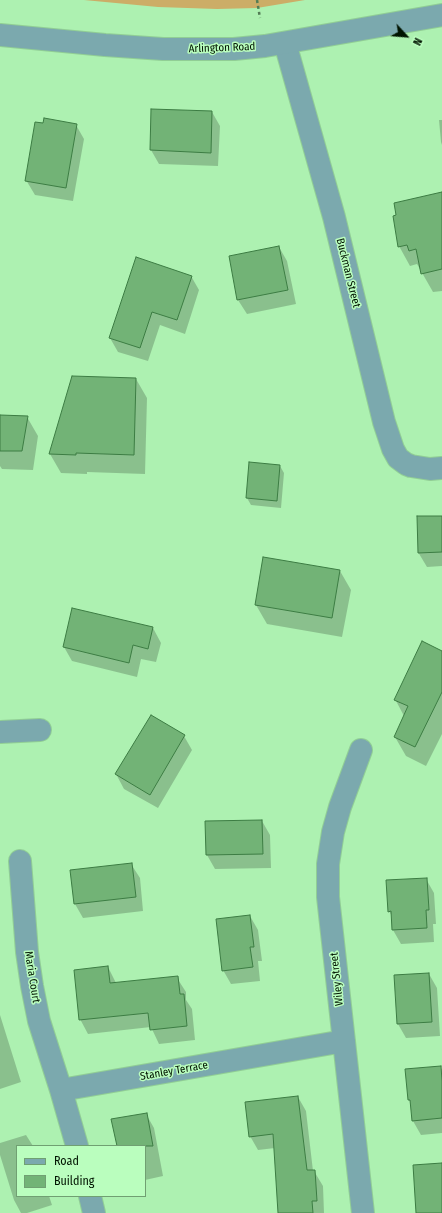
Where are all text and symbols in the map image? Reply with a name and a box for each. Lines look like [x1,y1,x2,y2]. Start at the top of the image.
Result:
north arrow [386,16,426,56]
text: N [410,36,425,47]
street label: Arlington Road [188,40,256,56]
street label: Buckman Street [333,237,363,309]
street label: Maria Court [21,950,43,1004]
street label: Wiley Street [328,952,346,1006]
street label: Stanley Terrace [139,1059,209,1083]
legend [16,1145,146,1197]
text: Road [54,1154,79,1168]
text: Building [54,1174,94,1188]

